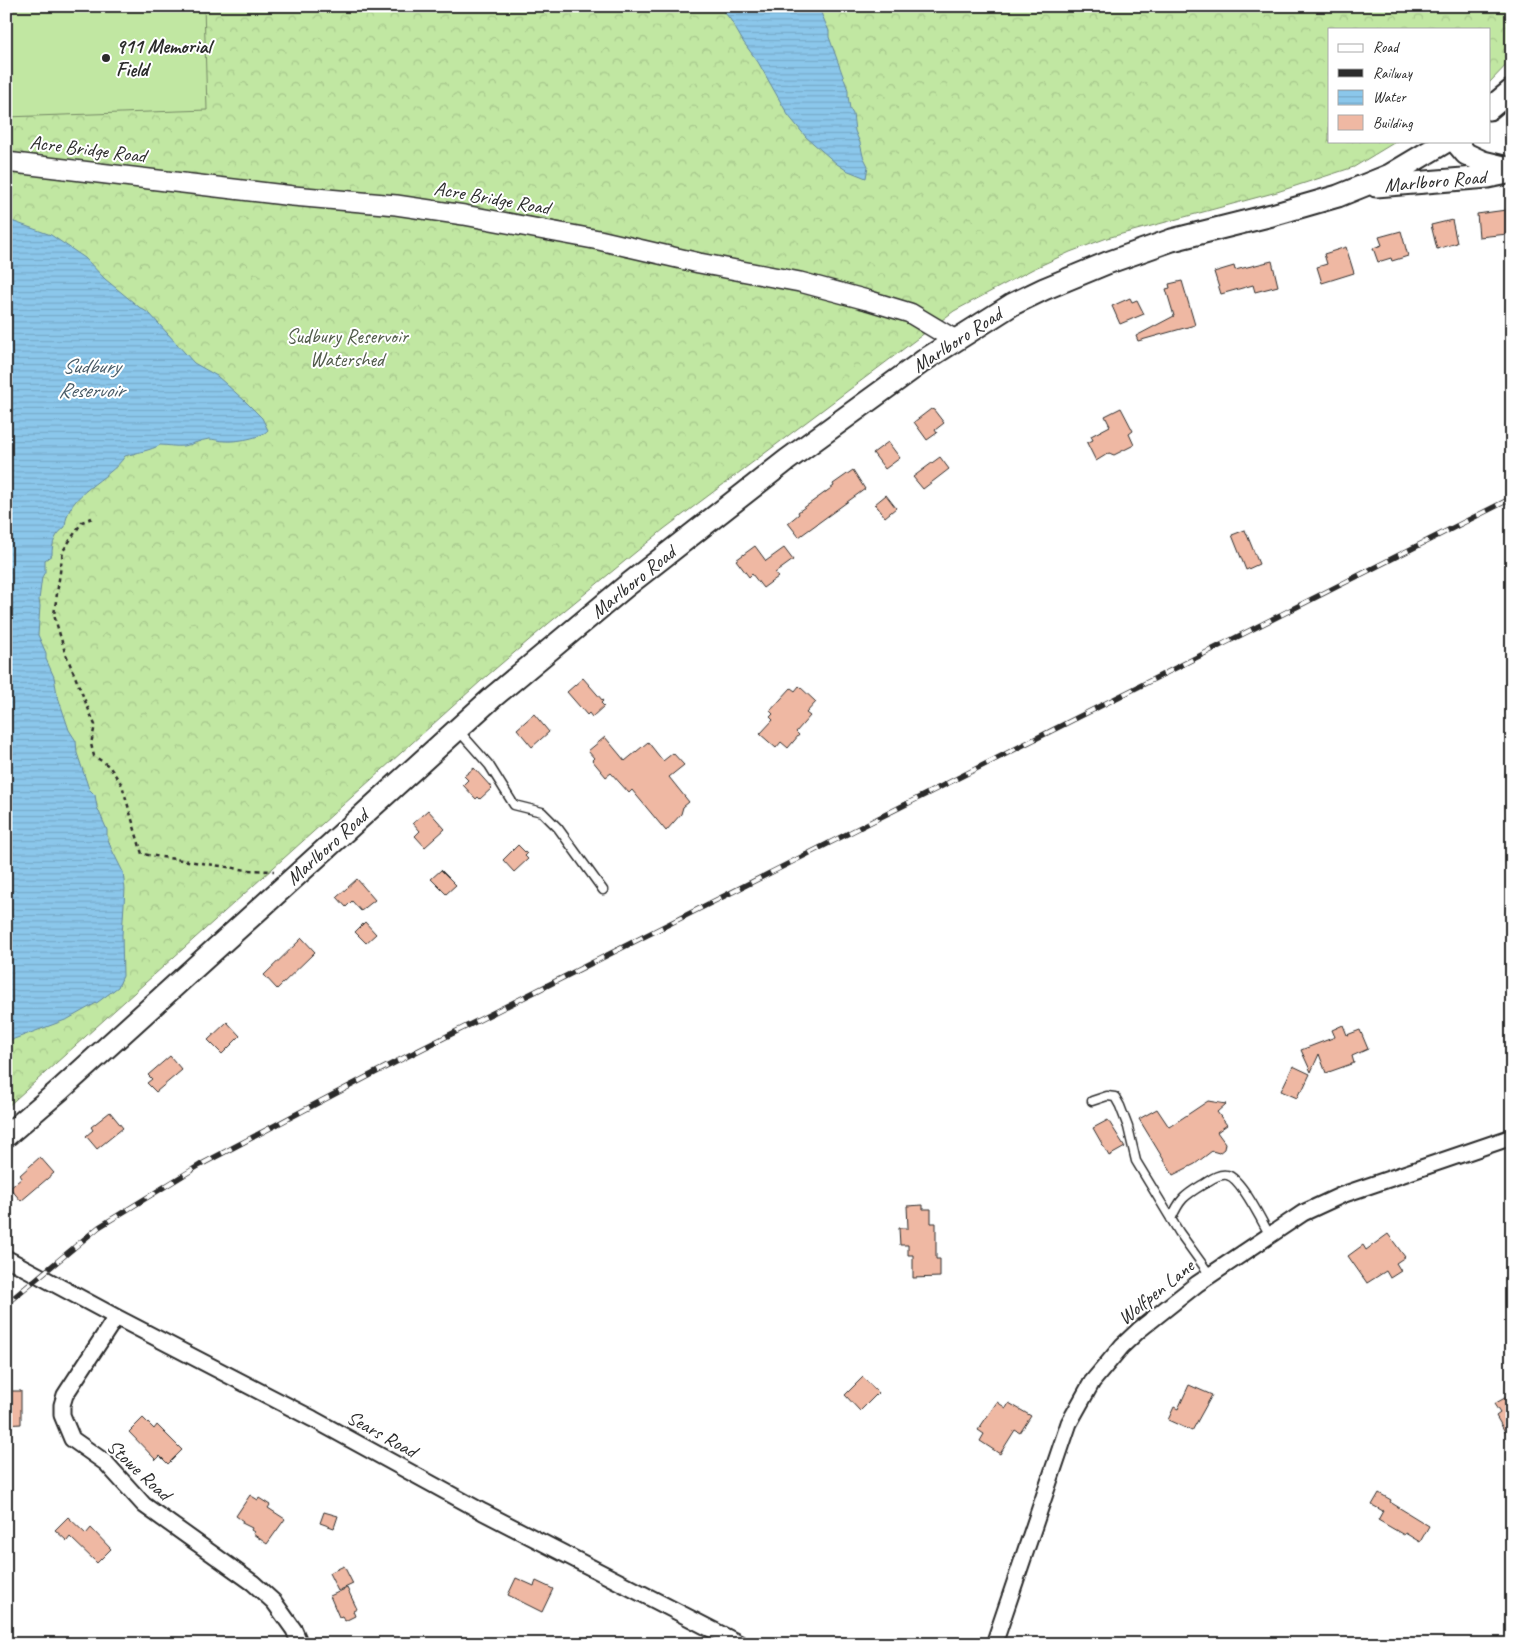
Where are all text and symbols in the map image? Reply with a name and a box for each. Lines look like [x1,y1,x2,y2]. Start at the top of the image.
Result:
legend [1328,28,1490,142]
place label: 911 Memorial Field [116,34,215,82]
text: Road [1373,38,1400,57]
marker: 911 Memorial Field [100,52,112,64]
text: Railway [1373,64,1414,83]
text: Water [1373,88,1407,107]
text: Building [1373,114,1413,133]
street label: Acre Bridge Road [29,129,151,169]
street label: Marlboro Road [1383,164,1490,198]
street label: Acre Bridge Road [432,176,555,221]
street label: Marlboro Road [907,300,1009,378]
park label: Sudbury Reservoir Watershed [286,324,410,372]
water label: Sudbury Reservoir [58,353,128,403]
street label: Marlboro Road [585,538,683,624]
street label: Marlboro Road [281,801,376,890]
street label: Wolfpen Lane [1113,1253,1200,1330]
street label: Sears Road [343,1405,424,1465]
street label: Stowe Road [102,1434,179,1508]

